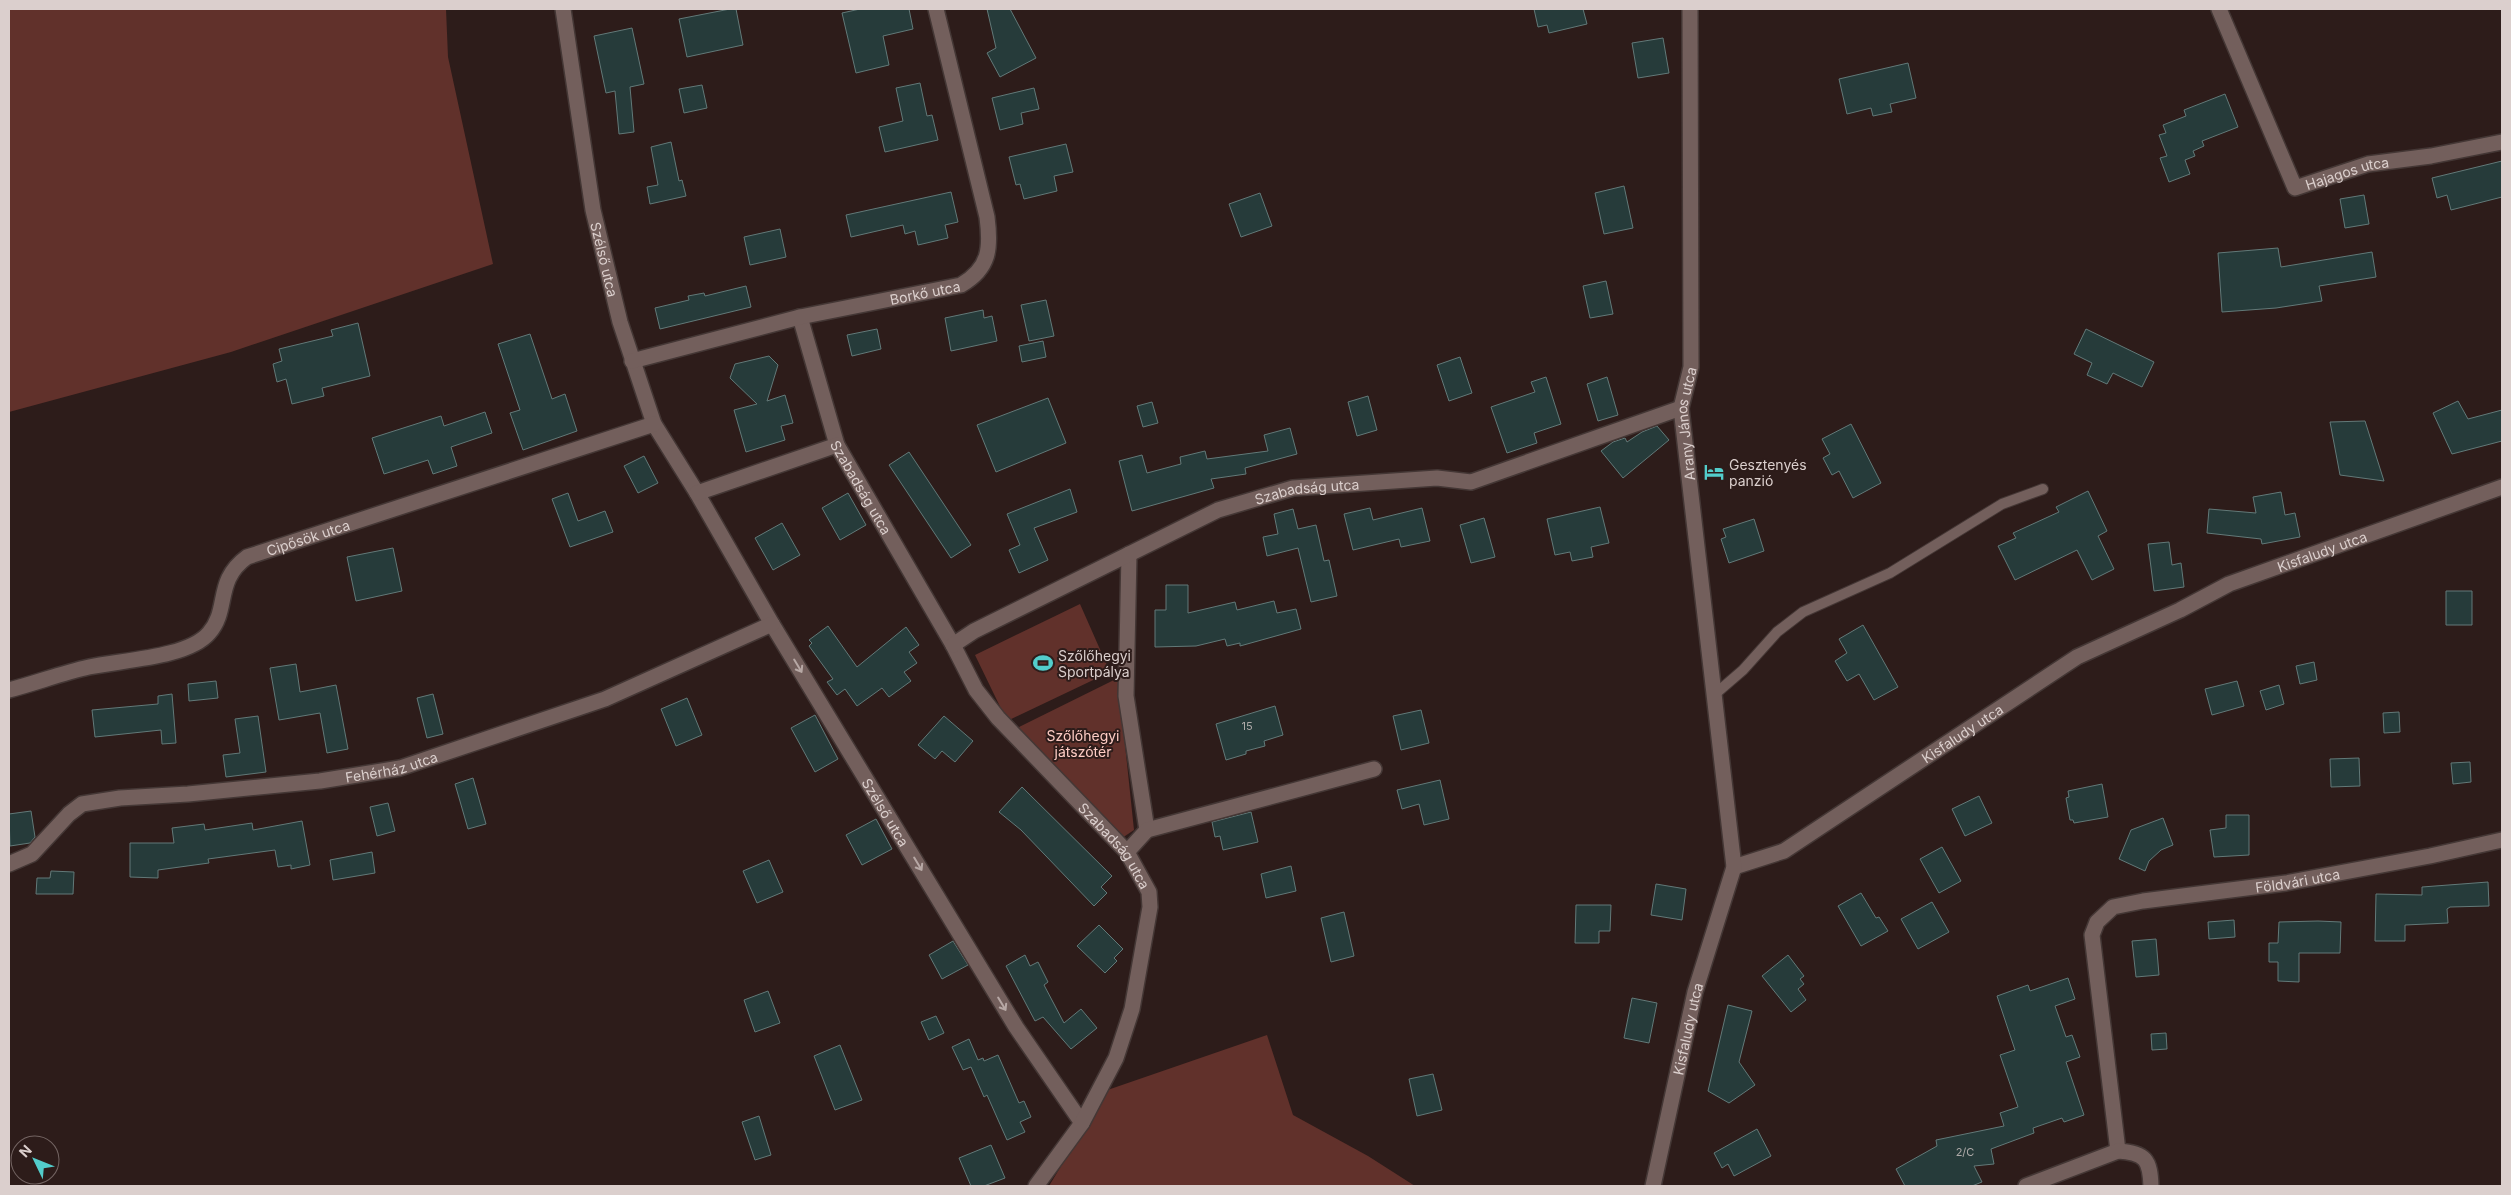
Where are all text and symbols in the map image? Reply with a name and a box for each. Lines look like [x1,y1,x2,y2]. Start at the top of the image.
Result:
street label: Hajagos utca [2303,153,2390,193]
street label: Szélső utca [588,220,622,299]
street label: Borkő utca [888,277,962,307]
street label: Arany János utca [1672,365,1699,482]
street label: Szabadság utca [827,437,895,537]
place label: Gesztenyés panzió [1729,456,1807,489]
hotel icon: Gesztenyés panzió [1703,461,1725,483]
street label: Szabadság utca [1252,475,1360,507]
street label: Cipősök utca [264,516,352,559]
street label: Kisfaludy utca [2275,527,2369,575]
place label: Szőlőhegyi Sportpálya [1058,647,1131,680]
sports icon: Szőlőhegyi Sportpálya [1032,652,1054,674]
one-way arrow [793,658,803,672]
street label: Kisfaludy utca [1918,700,2006,766]
house number: 15 [1241,719,1253,733]
park label: Szőlőhegyi játszótér [1047,727,1119,760]
street label: Fehérház utca [344,748,440,785]
street label: Szélső utca [859,775,913,849]
street label: Szabadság utca [1075,799,1154,892]
one-way arrow [914,857,924,871]
street label: Földvári utca [2254,865,2341,895]
street label: Kisfaludy utca [1669,980,1706,1076]
one-way arrow [998,996,1008,1010]
north arrow [10,1135,60,1185]
text: N [15,1141,35,1160]
house number: 2/C [1956,1145,1974,1159]

